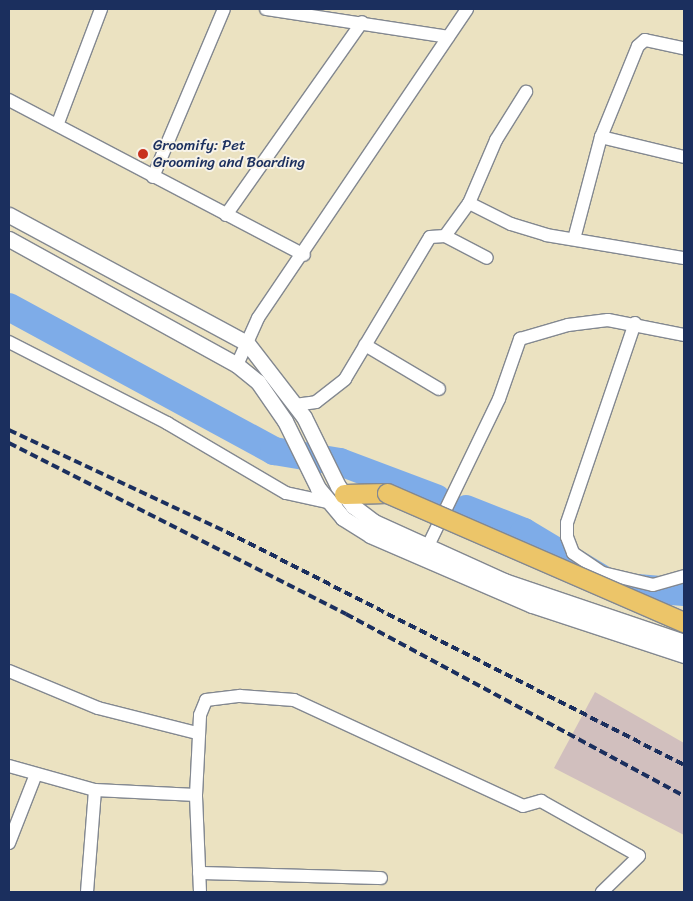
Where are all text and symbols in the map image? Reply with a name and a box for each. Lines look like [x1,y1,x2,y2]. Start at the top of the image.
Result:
place label: Groomify: Pet Grooming and Boarding [153,136,305,171]
marker: Groomify: Pet Grooming and Boarding [137,148,149,160]

